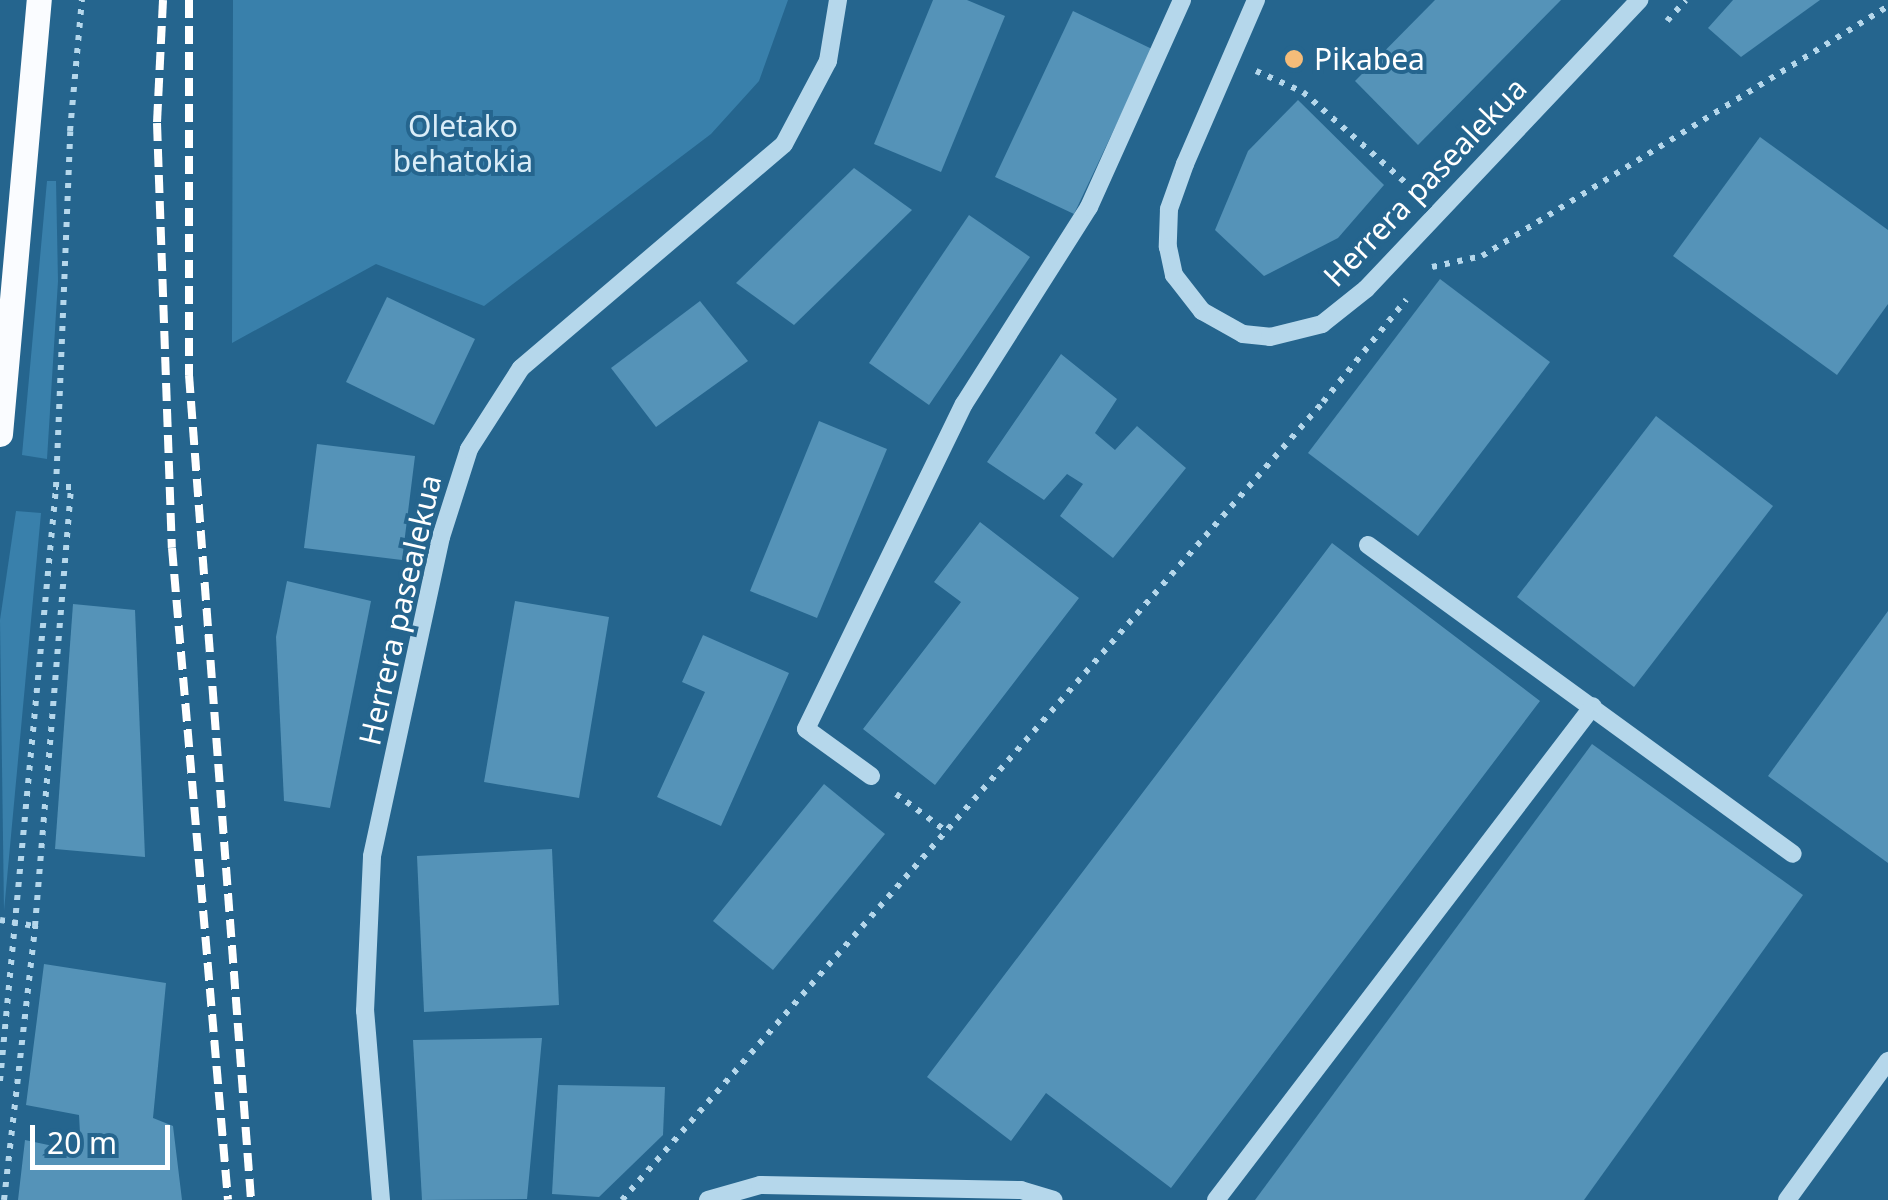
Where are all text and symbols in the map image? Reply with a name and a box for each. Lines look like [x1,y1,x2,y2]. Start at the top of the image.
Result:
place label: Pikabea [1314,41,1425,77]
marker: Pikabea [1283,48,1305,70]
street label: Herrera pasealekua [1316,70,1534,294]
park label: Oletako behatokia [393,108,533,178]
street label: Herrera pasealekua [351,471,449,749]
scale bar [35,1105,175,1167]
text: 20 m [47,1122,117,1163]

